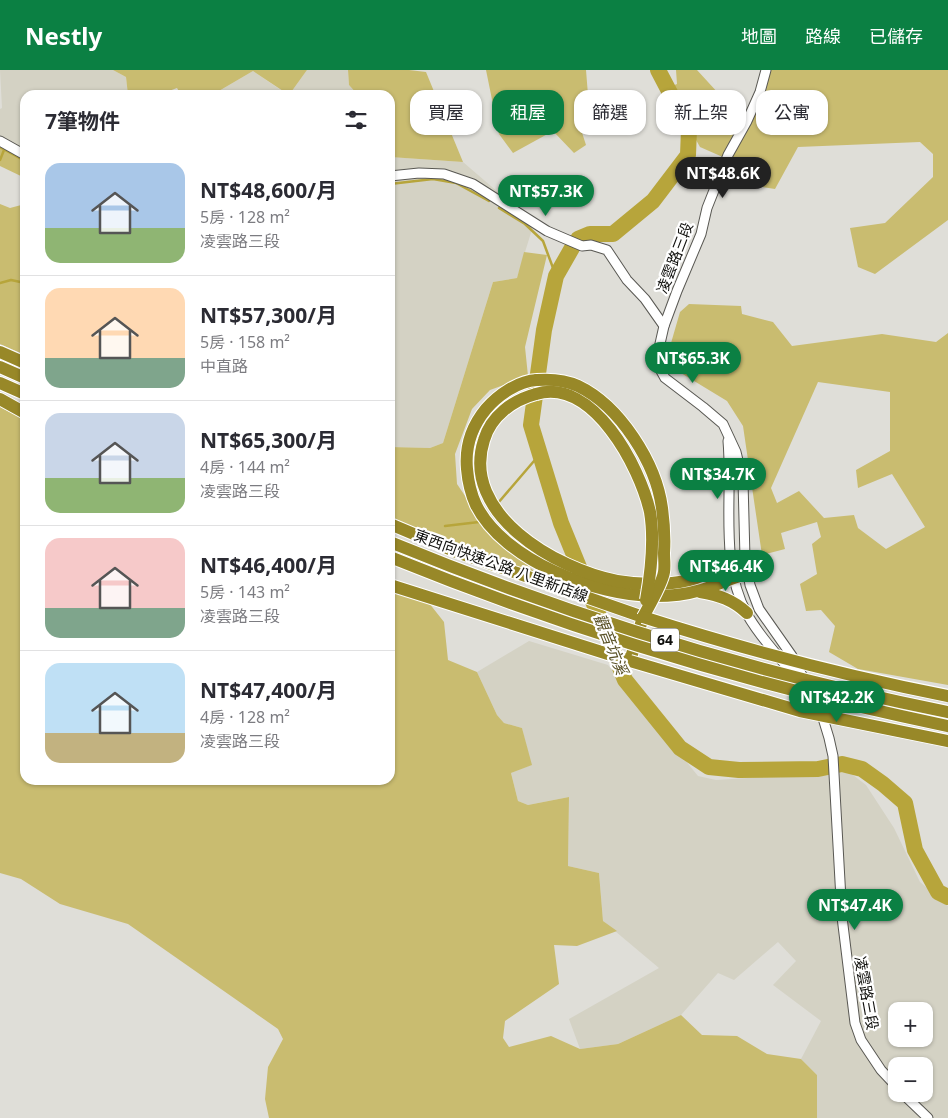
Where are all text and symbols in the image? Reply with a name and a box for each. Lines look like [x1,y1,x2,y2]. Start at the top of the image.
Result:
text: Nestly [25,19,102,52]
text: 地圖 [741,24,777,48]
text: 路線 [805,24,841,48]
text: 已儲存 [869,24,923,48]
chip: 買屋 [410,90,482,135]
chip: 租屋 [492,90,564,135]
chip: 篩選 [574,90,646,135]
chip: 新上架 [656,90,746,135]
chip: 公寓 [756,90,828,135]
icon: filters [342,106,370,134]
text: 7筆物件 [45,107,120,135]
pin: NT$48.6K [671,156,775,199]
text: NT$48.6K [686,162,760,184]
pin: NT$57.3K [494,174,598,217]
text: NT$48,600/月 [200,176,337,204]
text: NT$57.3K [509,180,583,202]
icon: home [85,183,145,243]
text: 5房 · 128 m² [200,206,290,228]
street label: 凌雲路三段 [651,219,697,296]
text: 凌雲路三段 [200,230,280,252]
text: NT$57,300/月 [200,301,337,329]
icon: home [85,308,145,368]
text: 5房 · 158 m² [200,331,290,353]
pin: NT$65.3K [641,342,745,384]
text: NT$65.3K [656,347,730,369]
text: 中直路 [200,355,248,377]
text: NT$65,300/月 [200,426,337,454]
icon: home [85,433,145,493]
text: 4房 · 144 m² [200,456,290,478]
pin: NT$34.7K [666,458,770,500]
text: NT$34.7K [681,463,755,485]
text: 凌雲路三段 [200,480,280,502]
street label: 東西向快速公路 八里新店線 [412,524,591,606]
pin: NT$46.4K [674,550,778,592]
text: NT$46,400/月 [200,551,337,579]
text: NT$46.4K [689,555,763,577]
icon: home [85,558,145,618]
text: 5房 · 143 m² [200,581,290,603]
text: 凌雲路三段 [200,605,280,627]
water label: 觀音坑溪 [589,610,634,680]
road number: 64 [651,628,679,652]
text: NT$47,400/月 [200,676,337,704]
pin: NT$42.2K [785,680,889,723]
icon: home [85,683,145,743]
text: NT$42.2K [800,686,874,708]
text: 4房 · 128 m² [200,706,290,728]
text: 凌雲路三段 [200,730,280,752]
pin: NT$47.4K [803,888,907,931]
text: NT$47.4K [818,894,892,916]
street label: 凌雲路三段 [851,954,883,1032]
map controls [888,1002,933,1102]
button: + [888,1002,933,1047]
button: − [888,1057,933,1102]

